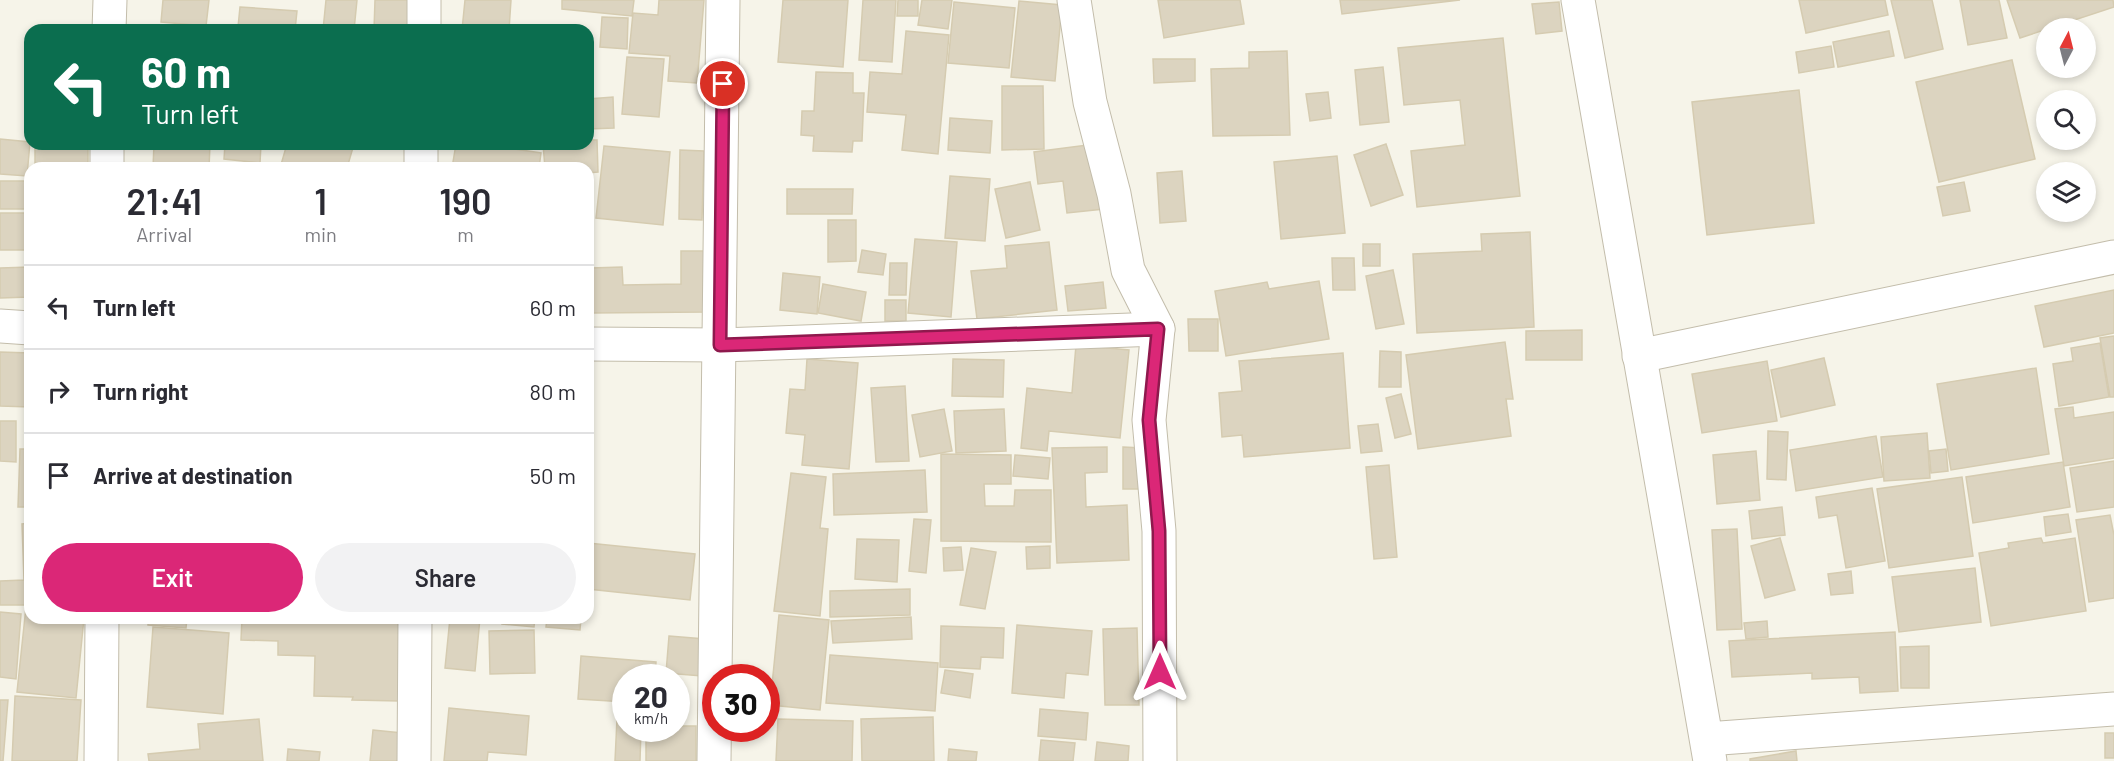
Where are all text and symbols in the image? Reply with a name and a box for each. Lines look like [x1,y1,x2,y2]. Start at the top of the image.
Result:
north arrow [2036,18,2096,78]
map controls [2036,18,2096,222]
text: 60 m [141,46,231,96]
icon: left [42,48,120,126]
pin [697,58,748,109]
icon: arrive [706,67,739,100]
button: search [2036,90,2096,150]
text: Turn left [141,97,239,129]
button: layers [2036,162,2096,222]
text: 21:41 [127,179,202,222]
text: 1 [314,179,327,222]
text: 190 [439,179,491,222]
text: Arrival [136,222,192,246]
text: min [304,222,337,246]
text: m [457,222,474,246]
icon: left [42,291,75,324]
text: Turn left [93,294,176,320]
text: 60 m [530,294,576,320]
icon: right [42,375,75,408]
text: Turn right [93,378,188,404]
text: 80 m [530,378,576,404]
icon: arrive [42,459,75,492]
text: Arrive at destination [93,462,292,488]
text: 50 m [530,462,576,488]
button: Exit [42,543,303,612]
button: Share [315,543,576,612]
position arrow [1128,640,1192,704]
speed limit sign: 30 [702,664,780,742]
text: 20 [634,678,668,714]
text: km/h [634,709,668,727]

